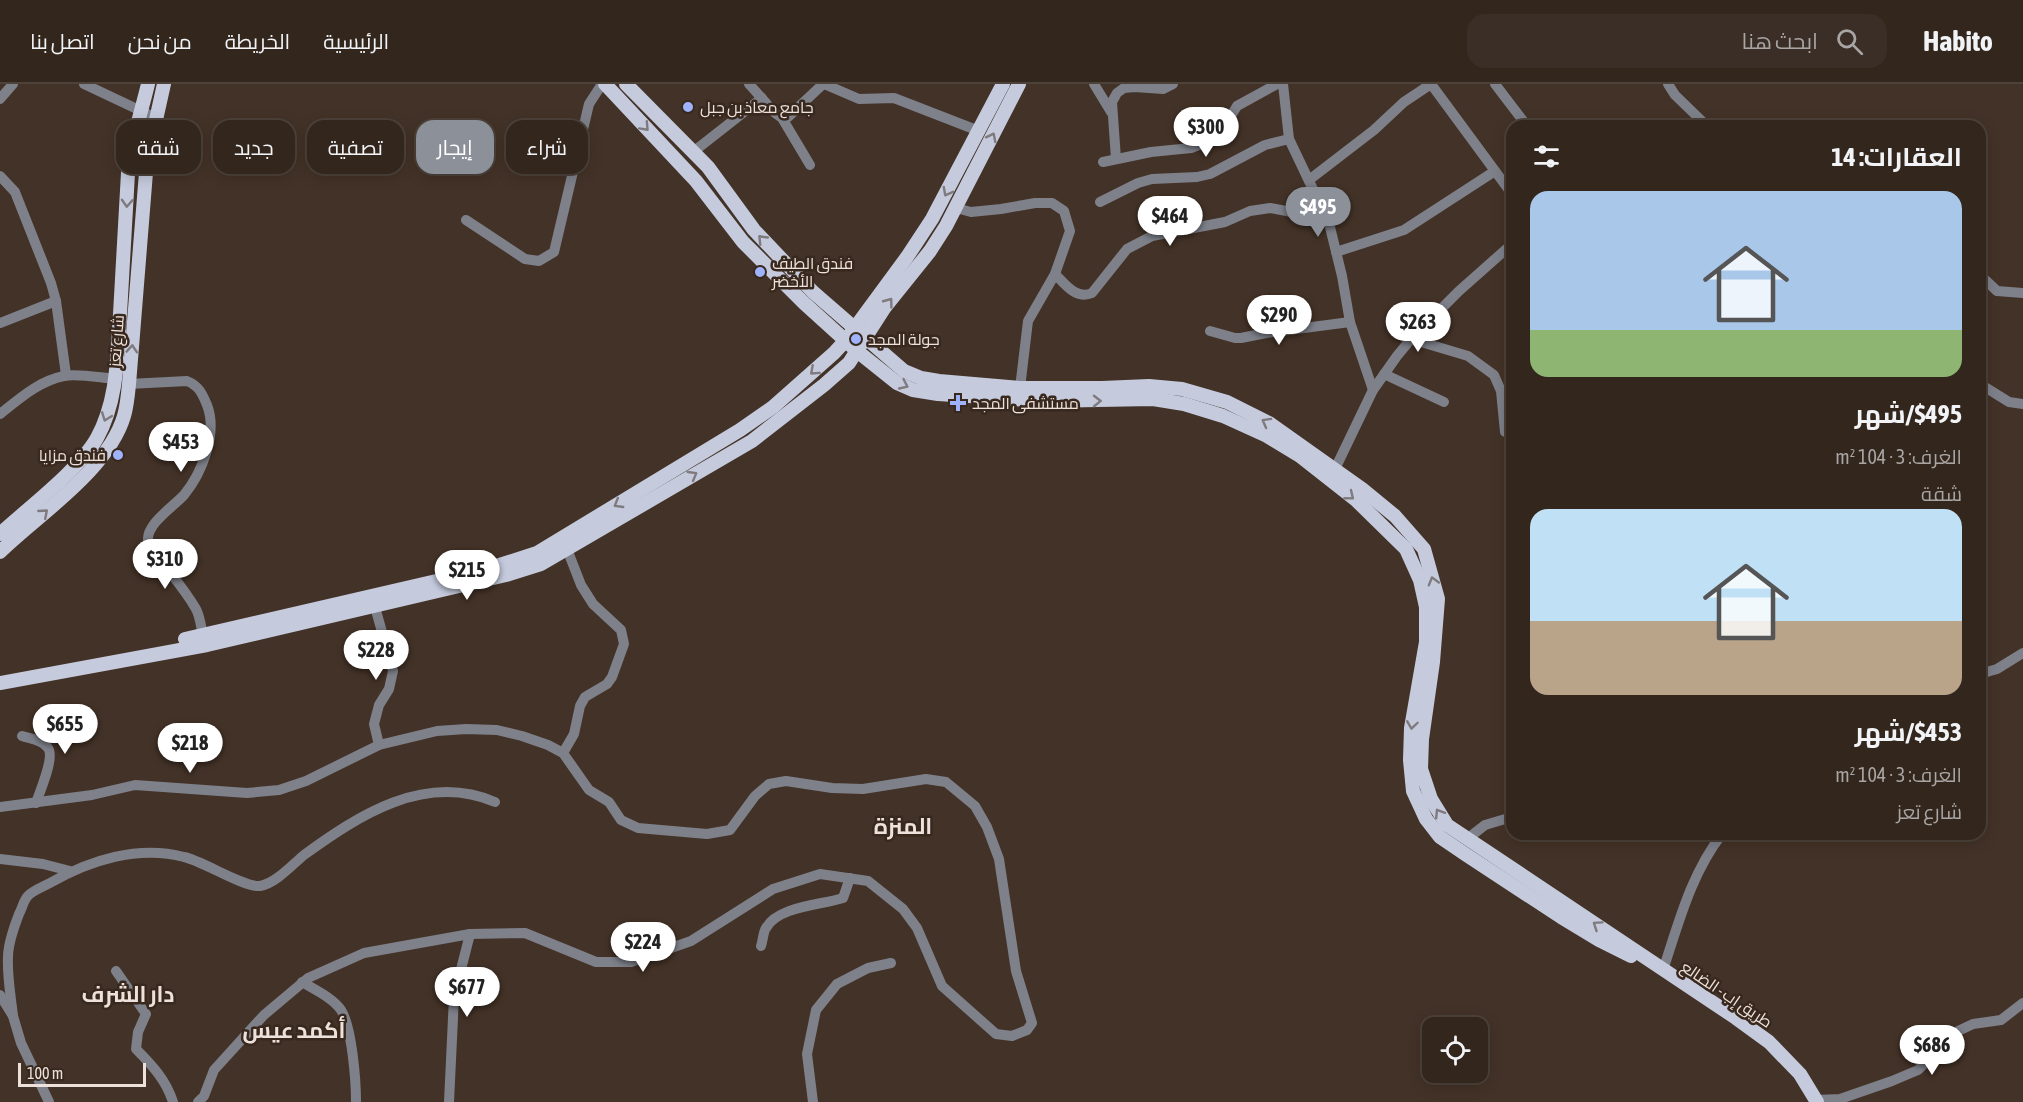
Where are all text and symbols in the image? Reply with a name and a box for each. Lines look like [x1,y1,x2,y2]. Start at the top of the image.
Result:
search box [1467,14,1887,68]
icon: search [1833,25,1866,58]
text: Habito [1923,25,1993,57]
text: ابحث هنا [1742,28,1818,54]
text: اتصل بنا [30,29,95,53]
text: من نحن [128,29,192,53]
text: الخريطة [225,29,290,53]
text: الرئيسية [323,29,389,53]
place label: جامع معاذ بن جبل [700,98,814,119]
marker: جامع معاذ بن جبل [681,100,695,114]
pin: $300 [1170,107,1242,158]
text: $300 [1188,115,1224,138]
chip: شقة [116,120,201,174]
chip: جديد [213,120,295,174]
chip: تصفية [307,120,404,174]
chip: إيجار [416,120,494,174]
chip: شراء [506,120,588,174]
one-way arrow [638,120,649,130]
one-way arrow [984,133,996,144]
icon: filters [1530,140,1563,173]
text: العقارات: 14 [1831,142,1962,172]
one-way arrow [943,186,954,196]
pin: $495 [1282,187,1354,238]
text: $495 [1300,195,1336,218]
pin: $464 [1134,196,1206,247]
one-way arrow [120,199,133,208]
text: $464 [1152,204,1188,227]
icon: home [1692,230,1800,338]
one-way arrow [758,235,769,246]
place label: فندق الطيف الأخضر [771,254,853,291]
marker: فندق الطيف الأخضر [753,265,767,279]
pin: $290 [1243,295,1315,346]
one-way arrow [881,297,892,308]
pin: $263 [1382,302,1454,353]
text: $290 [1261,303,1297,326]
text: $263 [1400,310,1436,333]
street label: شارع تعز [105,314,130,369]
place label: جولة المجد [868,330,940,349]
marker: جولة المجد [849,332,863,346]
one-way arrow [125,345,138,354]
one-way arrow [810,364,821,375]
one-way arrow [898,378,909,390]
marker: مستشفى المجد [949,394,967,412]
place label: مستشفى المجد [972,394,1079,414]
one-way arrow [1093,394,1102,407]
text: $495/شهر [1855,399,1962,429]
one-way arrow [100,412,113,422]
one-way arrow [1262,418,1272,429]
pin: $453 [145,422,217,473]
text: $453 [163,430,199,453]
text: الغرف: 3 · 104 m² [1835,445,1962,468]
place label: فندق مزايا [39,446,106,466]
marker: فندق مزايا [111,448,125,462]
one-way arrow [687,471,697,482]
text: شقة [1921,482,1962,505]
one-way arrow [1344,488,1355,499]
one-way arrow [614,497,624,509]
one-way arrow [37,509,48,520]
pin: $310 [129,539,201,590]
text: $310 [147,547,183,570]
icon: home [1692,548,1800,656]
pin: $215 [431,550,503,601]
text: $215 [449,558,485,581]
one-way arrow [1428,577,1440,587]
pin: $228 [340,630,412,681]
text: $228 [358,638,394,661]
pin: $655 [29,704,101,755]
text: $655 [47,712,83,735]
text: $453/شهر [1855,717,1962,747]
one-way arrow [1406,720,1418,730]
pin: $218 [154,723,226,774]
text: $218 [172,731,208,754]
text: الغرف: 3 · 104 m² [1835,763,1962,786]
text: شارع تعز [1896,800,1962,823]
one-way arrow [1435,809,1447,819]
district label: المنزة [874,813,932,840]
one-way arrow [1593,921,1604,932]
pin: $224 [607,922,679,973]
text: $224 [625,930,661,953]
street label: طريق إب - الضالع [1676,957,1776,1033]
pin: $677 [431,967,503,1018]
text: $677 [449,975,485,998]
district label: دار الشرف [82,981,174,1008]
district label: أكمد عيس [243,1016,346,1044]
map controls [1422,1017,1488,1083]
button: locate [1422,1017,1488,1083]
pin: $686 [1896,1025,1968,1076]
text: $686 [1914,1033,1950,1056]
scale bar [18,1060,146,1088]
text: 100 m [27,1064,63,1082]

